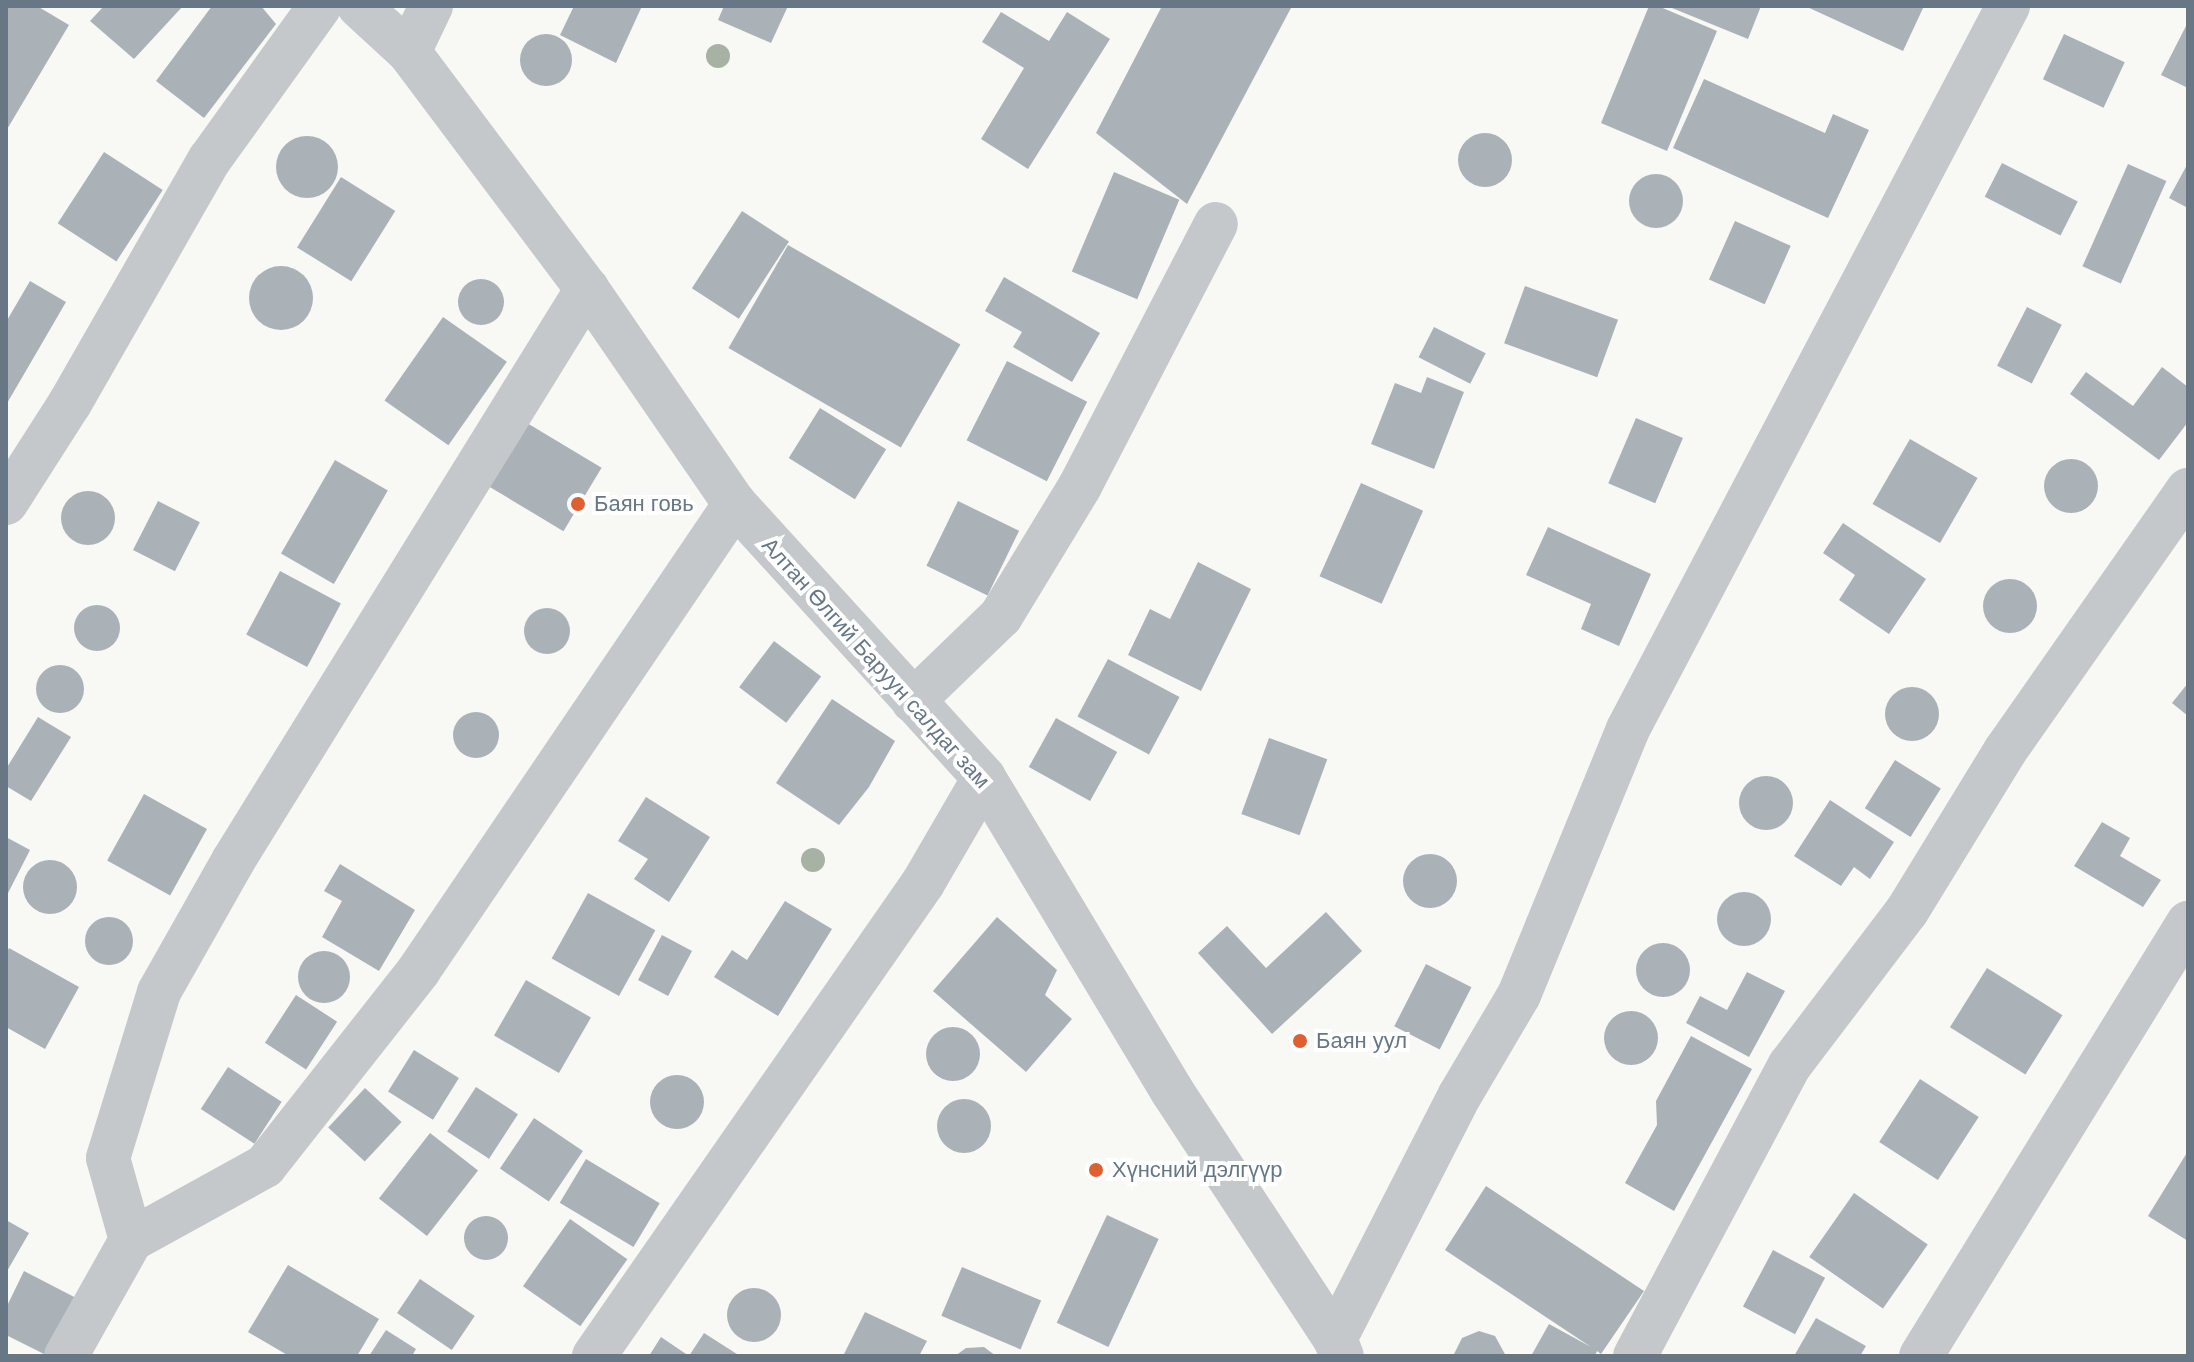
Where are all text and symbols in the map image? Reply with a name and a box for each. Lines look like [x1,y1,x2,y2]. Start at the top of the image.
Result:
place label: Баян говь [594,491,694,517]
marker: Баян говь [569,495,587,513]
street label: Алтан Өлгий Баруун салдаг зам [756,532,996,794]
place label: Баян уул [1316,1028,1407,1054]
marker: Баян уул [1291,1032,1309,1050]
place label: Хүнсний дэлгүүр [1112,1157,1283,1183]
marker: Хүнсний дэлгүүр [1087,1161,1105,1179]

